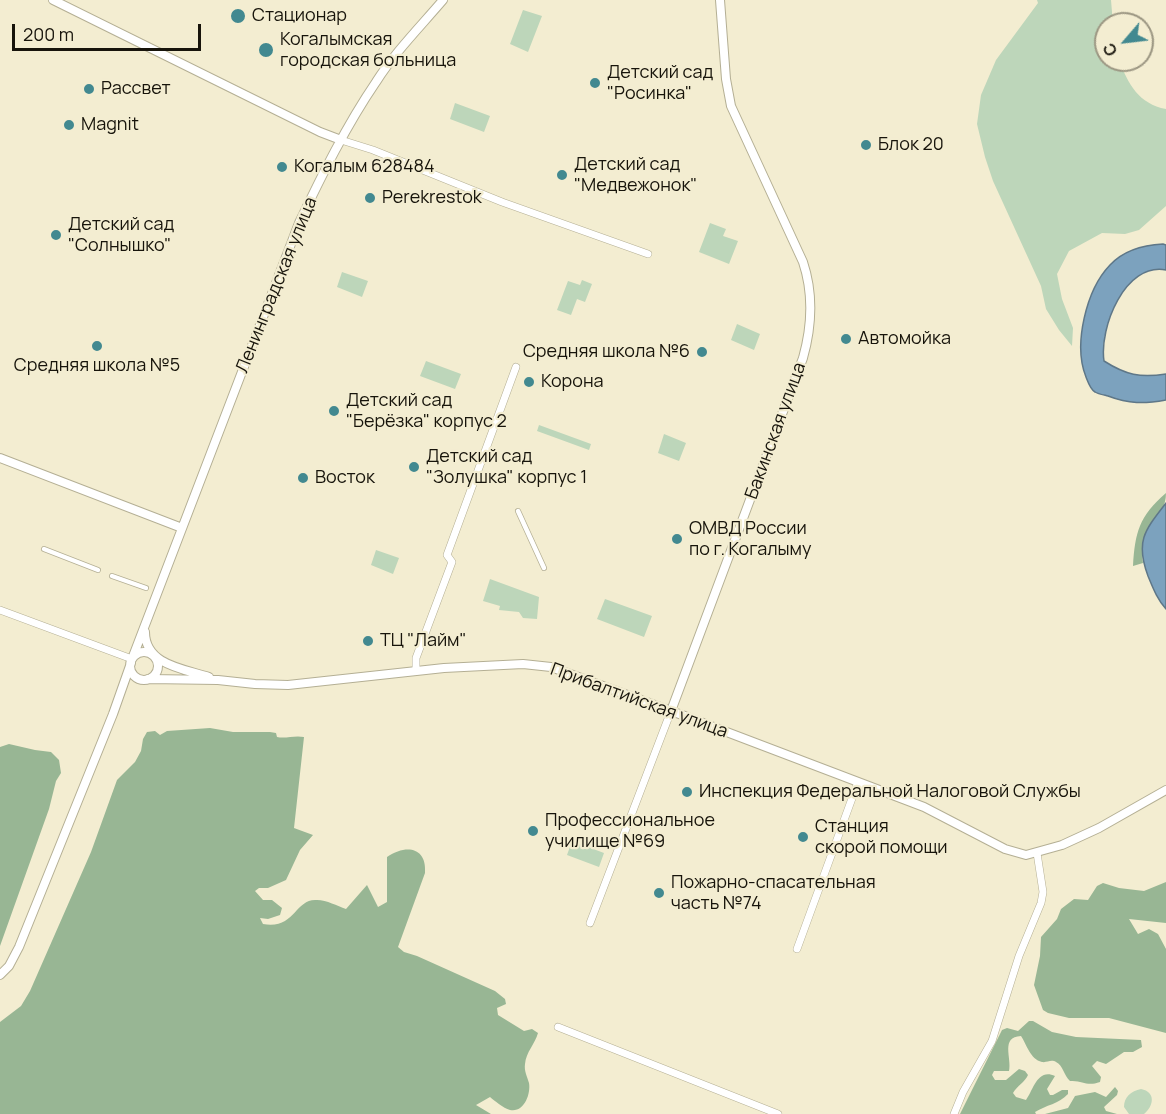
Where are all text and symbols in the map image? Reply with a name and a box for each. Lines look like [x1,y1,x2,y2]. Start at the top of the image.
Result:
place label: Стационар [252,5,347,27]
marker: Стационар [229,7,247,25]
scale bar [15,12,204,50]
north arrow [1094,12,1154,72]
text: 200 m [23,22,74,46]
place label: Когалымская городская больница [280,29,456,72]
text: С [1097,39,1122,60]
marker: Когалымская городская больница [257,41,275,59]
place label: Детский сад "Росинка" [607,62,713,104]
marker: Детский сад "Росинка" [588,76,602,90]
place label: Рассвет [101,78,171,100]
marker: Рассвет [82,82,96,96]
place label: Magnit [81,114,139,136]
marker: Magnit [62,118,76,132]
place label: Блок 20 [878,134,944,156]
marker: Блок 20 [859,138,873,152]
place label: Детский сад "Медвежонок" [574,154,697,196]
place label: Когалым 628484 [294,156,435,178]
marker: Когалым 628484 [275,160,289,174]
marker: Детский сад "Медвежонок" [555,168,569,182]
place label: Perekrestok [382,187,482,209]
marker: Perekrestok [363,191,377,205]
street label: Ленинградская улица [232,194,322,376]
place label: Детский сад "Солнышко" [68,214,174,256]
marker: Детский сад "Солнышко" [49,228,63,242]
place label: Автомойка [858,328,951,350]
marker: Автомойка [839,332,853,346]
marker: Средняя школа №5 [90,339,104,353]
place label: Средняя школа №6 [523,341,690,363]
marker: Средняя школа №6 [695,345,709,359]
place label: Средняя школа №5 [14,355,180,377]
street label: Бакинская улица [741,360,811,502]
place label: Корона [541,371,604,393]
marker: Корона [522,375,536,389]
place label: Детский сад "Берёзка" корпус 2 [346,390,507,432]
marker: Детский сад "Берёзка" корпус 2 [327,404,341,418]
place label: Детский сад "Золушка" корпус 1 [426,446,587,488]
marker: Детский сад "Золушка" корпус 1 [407,460,421,474]
place label: Восток [315,467,375,489]
marker: Восток [296,471,310,485]
place label: ОМВД России по г. Когалыму [689,518,812,560]
marker: ОМВД России по г. Когалыму [670,532,684,546]
place label: ТЦ "Лайм" [380,630,467,652]
marker: ТЦ "Лайм" [361,634,375,648]
street label: Прибалтийская улица [547,659,731,743]
place label: Инспекция Федеральной Налоговой Службы [699,781,1081,803]
marker: Инспекция Федеральной Налоговой Службы [680,785,694,799]
place label: Профессиональное училище №69 [545,810,715,852]
place label: Станция скорой помощи [815,816,948,858]
marker: Профессиональное училище №69 [526,824,540,838]
marker: Станция скорой помощи [796,830,810,844]
place label: Пожарно-спасательная часть №74 [671,872,876,914]
marker: Пожарно-спасательная часть №74 [652,886,666,900]

